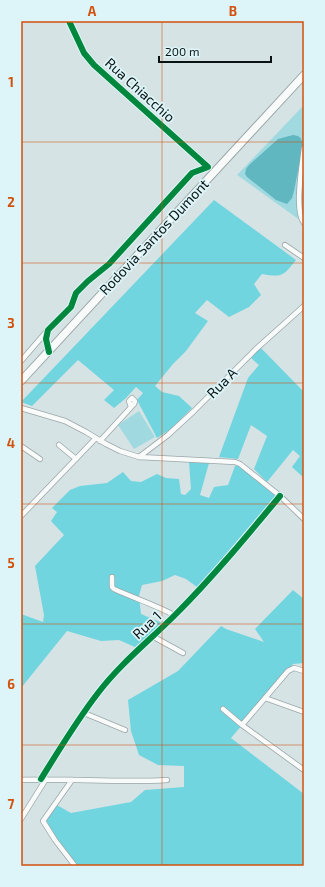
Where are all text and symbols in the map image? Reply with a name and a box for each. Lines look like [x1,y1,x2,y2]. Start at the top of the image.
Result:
text: A [88,3,97,19]
text: B [229,3,237,19]
scale bar [159,38,271,64]
text: 200 m [165,44,199,58]
street label: Rua Chiacchio [102,54,179,125]
text: 1 [8,74,14,90]
street label: Rodovia Santos Dumont [95,175,212,298]
text: 2 [7,194,15,210]
text: 3 [7,315,15,331]
street label: Rua A [203,364,241,401]
text: 4 [7,435,15,451]
text: 5 [7,555,15,571]
street label: Rua 1 [129,607,165,642]
text: 6 [7,676,15,692]
text: 7 [8,796,15,812]

